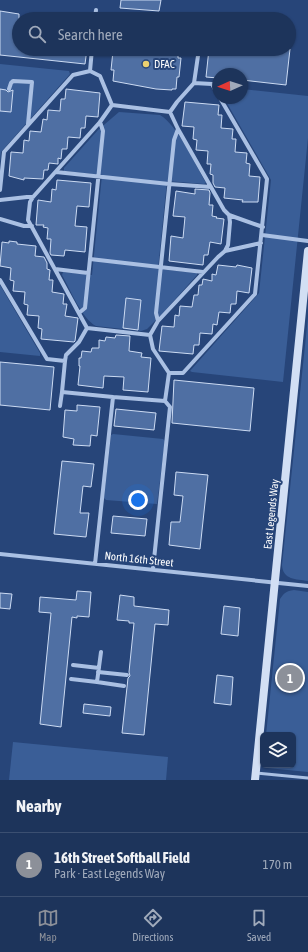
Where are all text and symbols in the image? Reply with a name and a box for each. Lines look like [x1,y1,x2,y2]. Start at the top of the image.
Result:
search box [12,12,296,56]
icon: search [26,23,48,45]
text: Search here [58,26,123,43]
place label: DFAC [154,58,175,70]
marker: DFAC [141,59,151,69]
north arrow [212,68,248,104]
street label: East Legends Way [261,478,281,550]
your location [128,490,148,510]
street label: North 16th Street [104,549,174,569]
pin: 1 [277,663,303,693]
map controls [260,732,296,768]
button: layers [260,732,296,768]
text: Nearby [16,796,62,816]
text: 16th Street Softball Field [54,849,190,866]
text: 1 [26,857,32,872]
text: 170 m [263,857,292,872]
text: Park · East Legends Way [54,866,165,881]
tab: Map [37,907,59,943]
tab: Directions [132,907,173,943]
tab: Saved [247,907,271,943]

